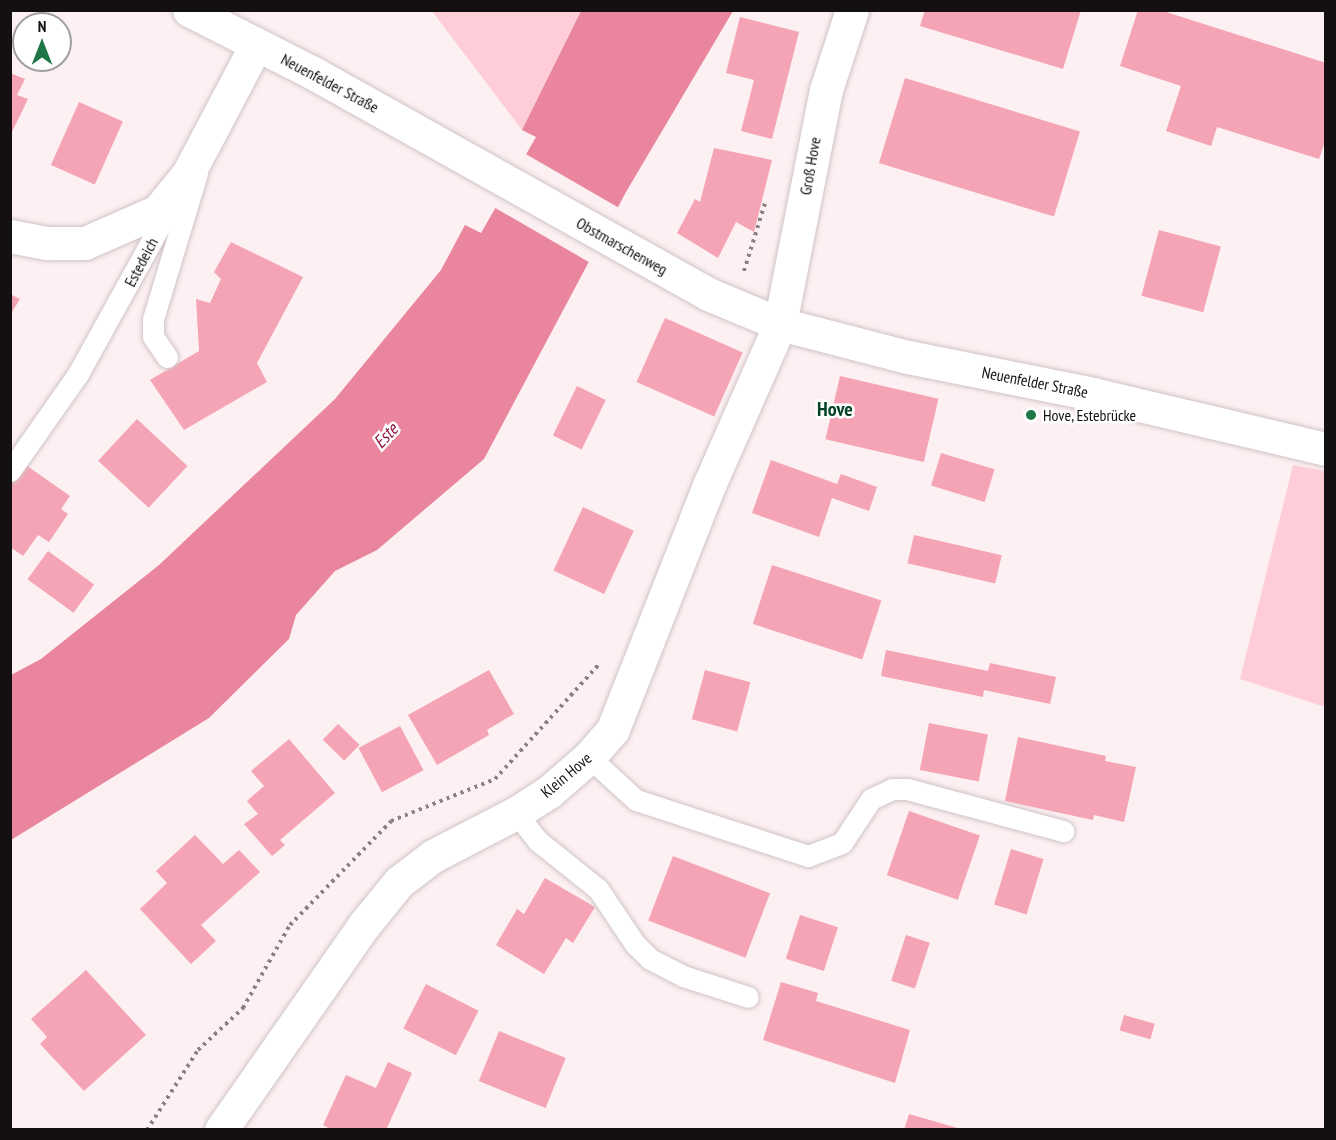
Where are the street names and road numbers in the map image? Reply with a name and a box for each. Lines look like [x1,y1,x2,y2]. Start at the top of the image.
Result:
street label: Neuenfelder Straße [278,49,382,117]
street label: Groß Hove [795,136,825,196]
street label: Obstmarschenweg [573,213,671,279]
street label: Estedeich [120,234,162,290]
street label: Neuenfelder Straße [980,362,1090,402]
street label: Klein Hove [537,748,595,802]

